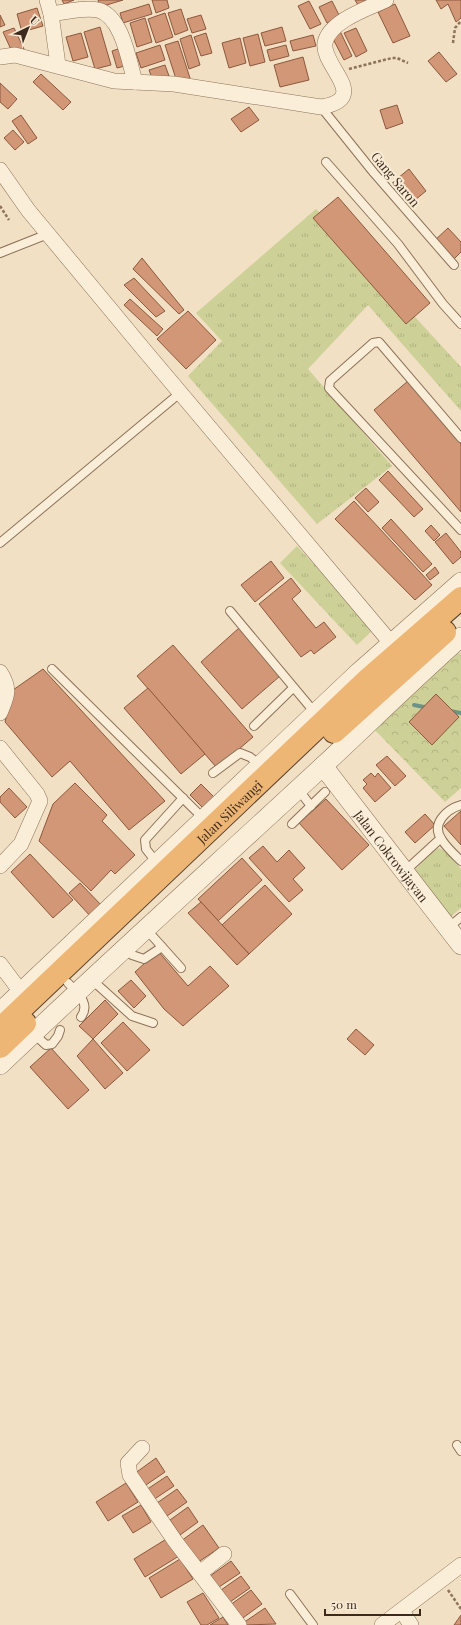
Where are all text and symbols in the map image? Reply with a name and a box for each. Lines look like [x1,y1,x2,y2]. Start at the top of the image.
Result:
north arrow [8,8,48,48]
text: U [27,12,43,29]
street label: Gang Saron [368,148,424,210]
street label: Jalan Siliwangi [192,776,266,847]
street label: Jalan Cokrowijayan [351,805,433,905]
scale bar [325,1591,420,1617]
text: 50 m [331,1596,357,1612]

